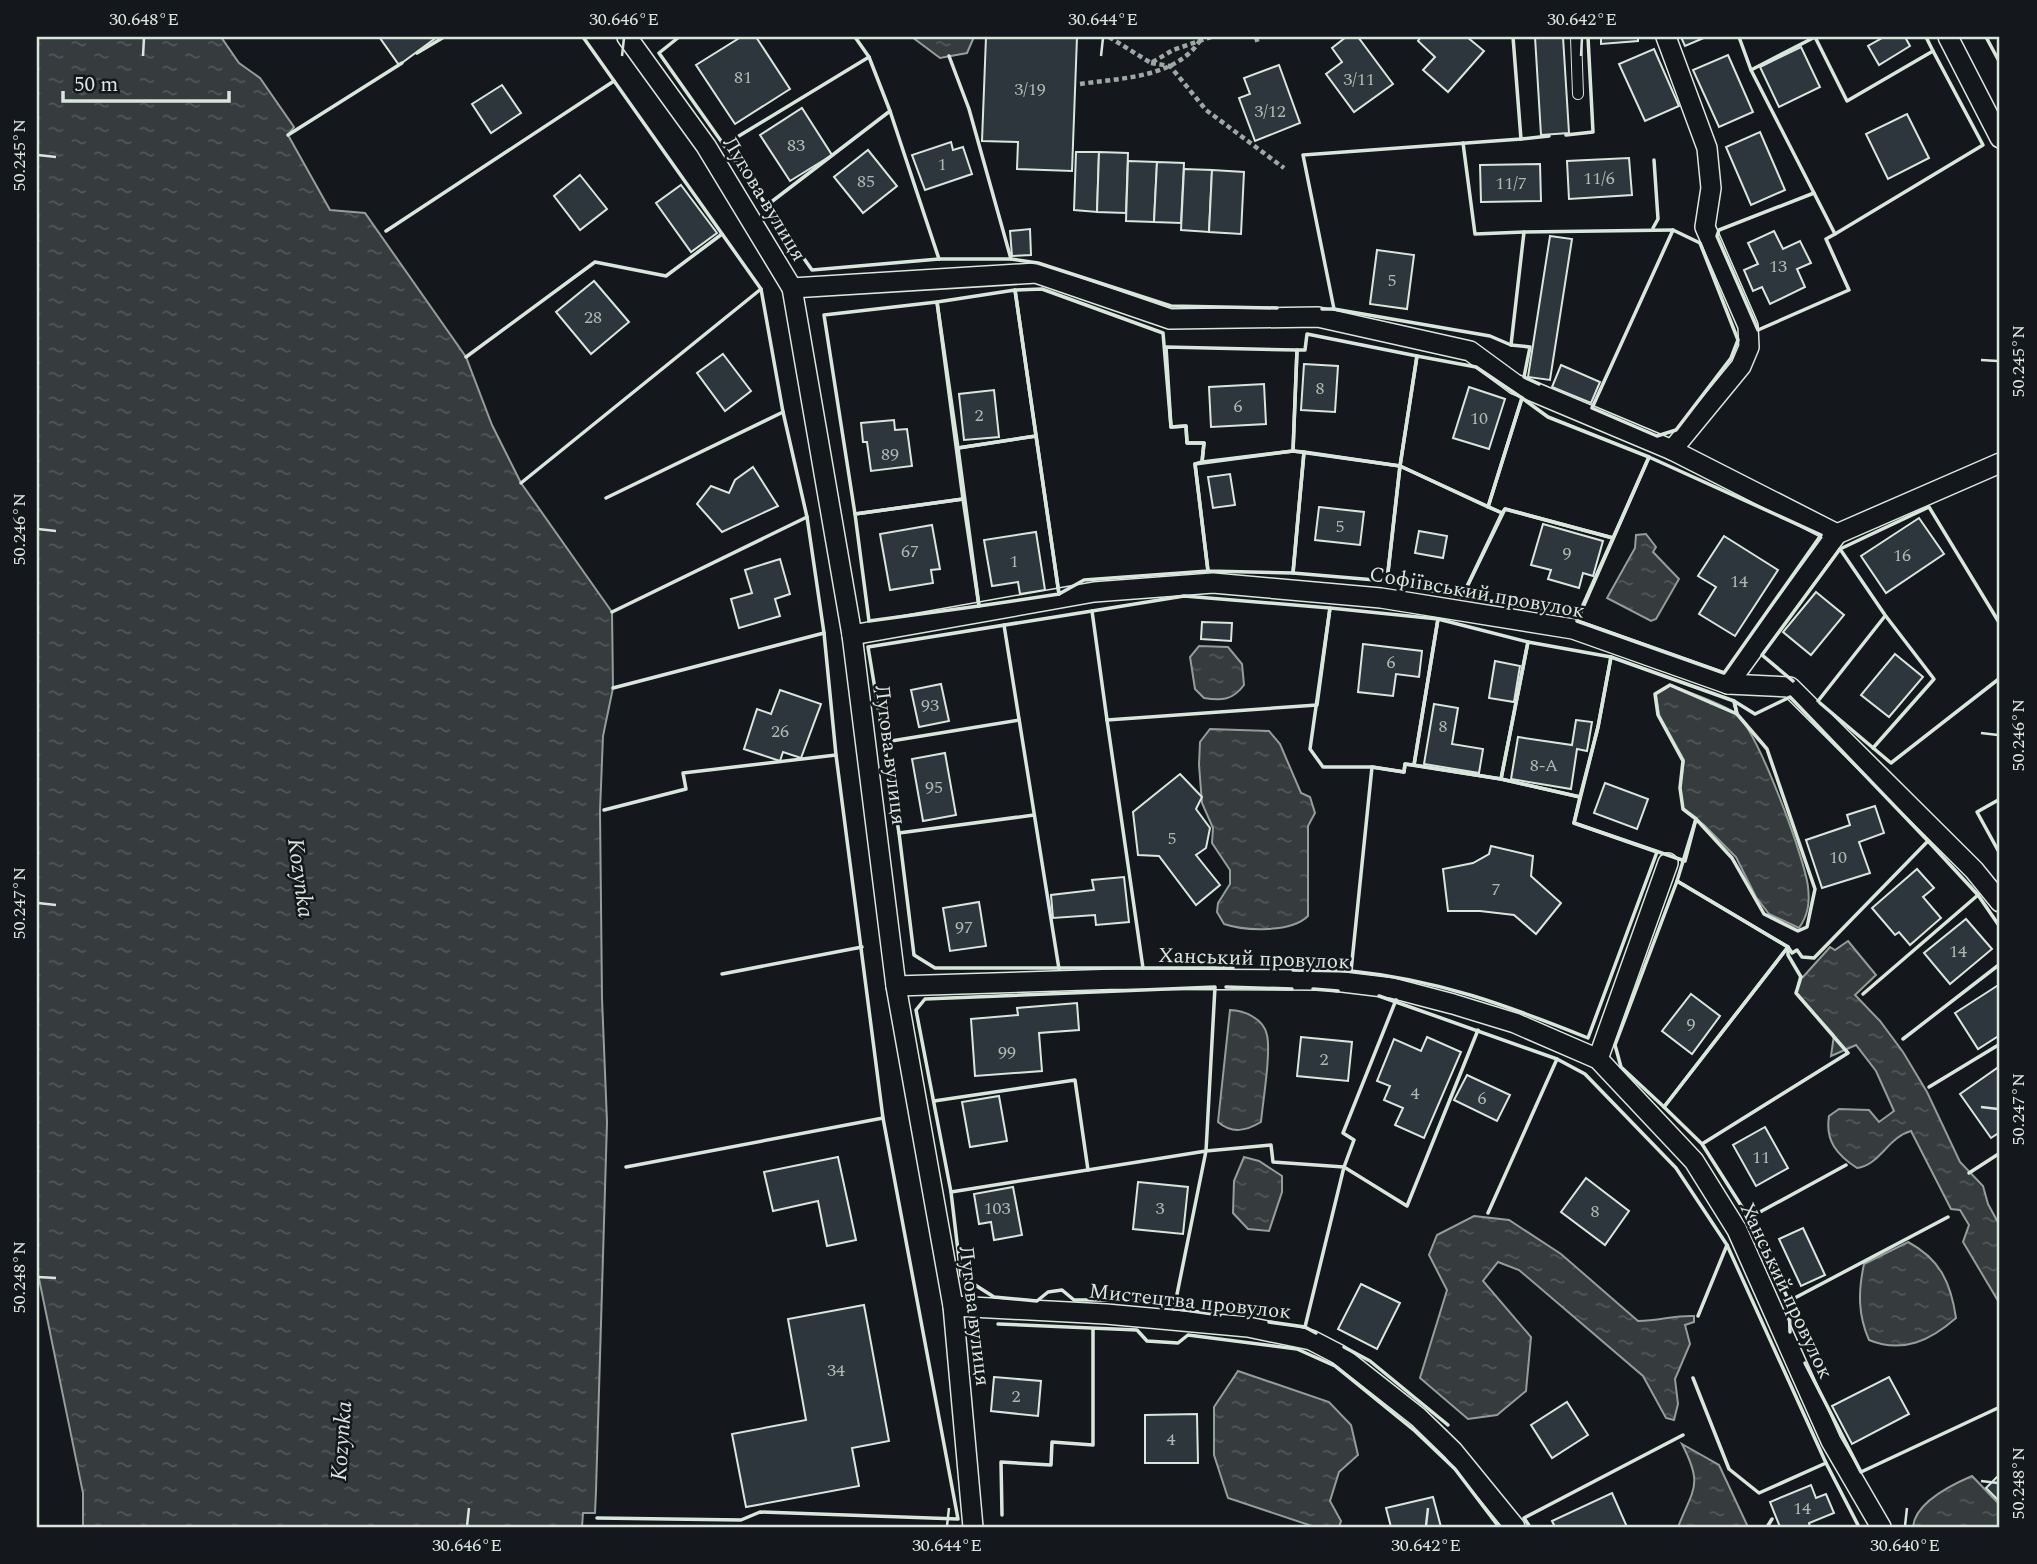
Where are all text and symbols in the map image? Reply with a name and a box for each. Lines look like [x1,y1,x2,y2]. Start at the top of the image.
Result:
text: 30.648°E [109,6,179,33]
text: 30.646°E [589,6,659,33]
text: 30.644°E [1068,6,1138,33]
text: 30.642°E [1547,6,1617,33]
scale bar [63,60,229,104]
house number: 81 [734,64,752,91]
house number: 3/11 [1343,66,1375,93]
text: 50 m [74,69,118,101]
house number: 3/19 [1014,76,1046,103]
house number: 3/12 [1254,98,1286,125]
text: 50.245°N [6,119,33,191]
street label: Лугова вулиця [714,130,814,268]
house number: 83 [787,132,805,159]
house number: 1 [938,151,947,178]
house number: 11/6 [1583,165,1615,192]
house number: 85 [857,168,875,195]
house number: 11/7 [1495,170,1527,197]
house number: 13 [1769,253,1787,280]
house number: 5 [1388,267,1397,294]
house number: 28 [584,304,602,331]
text: 50.245°N [2005,325,2032,397]
house number: 8 [1316,375,1325,402]
house number: 6 [1234,393,1243,420]
house number: 2 [975,402,984,429]
house number: 10 [1470,405,1488,432]
house number: 89 [881,441,899,468]
text: 50.246°N [6,493,33,565]
house number: 5 [1336,513,1345,540]
house number: 67 [901,538,919,565]
house number: 9 [1563,540,1572,567]
house number: 16 [1893,542,1911,569]
house number: 1 [1010,548,1019,575]
street label: Софіївський провулок [1367,558,1587,628]
house number: 14 [1730,568,1748,595]
house number: 6 [1387,649,1396,676]
street label: Лугова вулиця [866,683,914,827]
house number: 93 [921,692,939,719]
text: 50.246°N [2005,699,2032,771]
house number: 8 [1439,713,1448,740]
house number: 26 [771,718,789,745]
house number: 8-А [1530,752,1558,779]
house number: 95 [925,774,943,801]
house number: 5 [1168,825,1177,852]
water label: Kozynka [277,836,323,920]
house number: 10 [1829,844,1847,871]
text: 50.247°N [6,867,33,939]
house number: 7 [1492,876,1501,903]
house number: 97 [955,914,973,941]
house number: 14 [1949,938,1967,965]
street label: Ханський провулок [1158,940,1351,978]
house number: 9 [1687,1011,1696,1038]
house number: 99 [998,1039,1016,1066]
house number: 2 [1320,1046,1329,1073]
text: 50.247°N [2005,1073,2032,1145]
house number: 4 [1411,1080,1420,1107]
house number: 6 [1478,1085,1487,1112]
house number: 11 [1752,1144,1770,1171]
house number: 103 [984,1195,1011,1222]
house number: 3 [1156,1195,1165,1222]
street label: Ханський провулок [1731,1197,1841,1385]
house number: 8 [1591,1198,1600,1225]
text: 50.248°N [6,1241,33,1313]
street label: Лугова вулиця [950,1244,998,1388]
street label: Мистецтва провулок [1087,1275,1293,1329]
house number: 34 [827,1357,845,1384]
house number: 2 [1012,1383,1021,1410]
water label: Kozynka [322,1400,362,1482]
house number: 4 [1167,1426,1176,1453]
text: 50.248°N [2005,1447,2032,1519]
house number: 14 [1793,1495,1811,1522]
text: 30.646°E [432,1532,502,1559]
text: 30.644°E [912,1532,982,1559]
text: 30.642°E [1391,1532,1461,1559]
text: 30.640°E [1870,1532,1940,1559]

